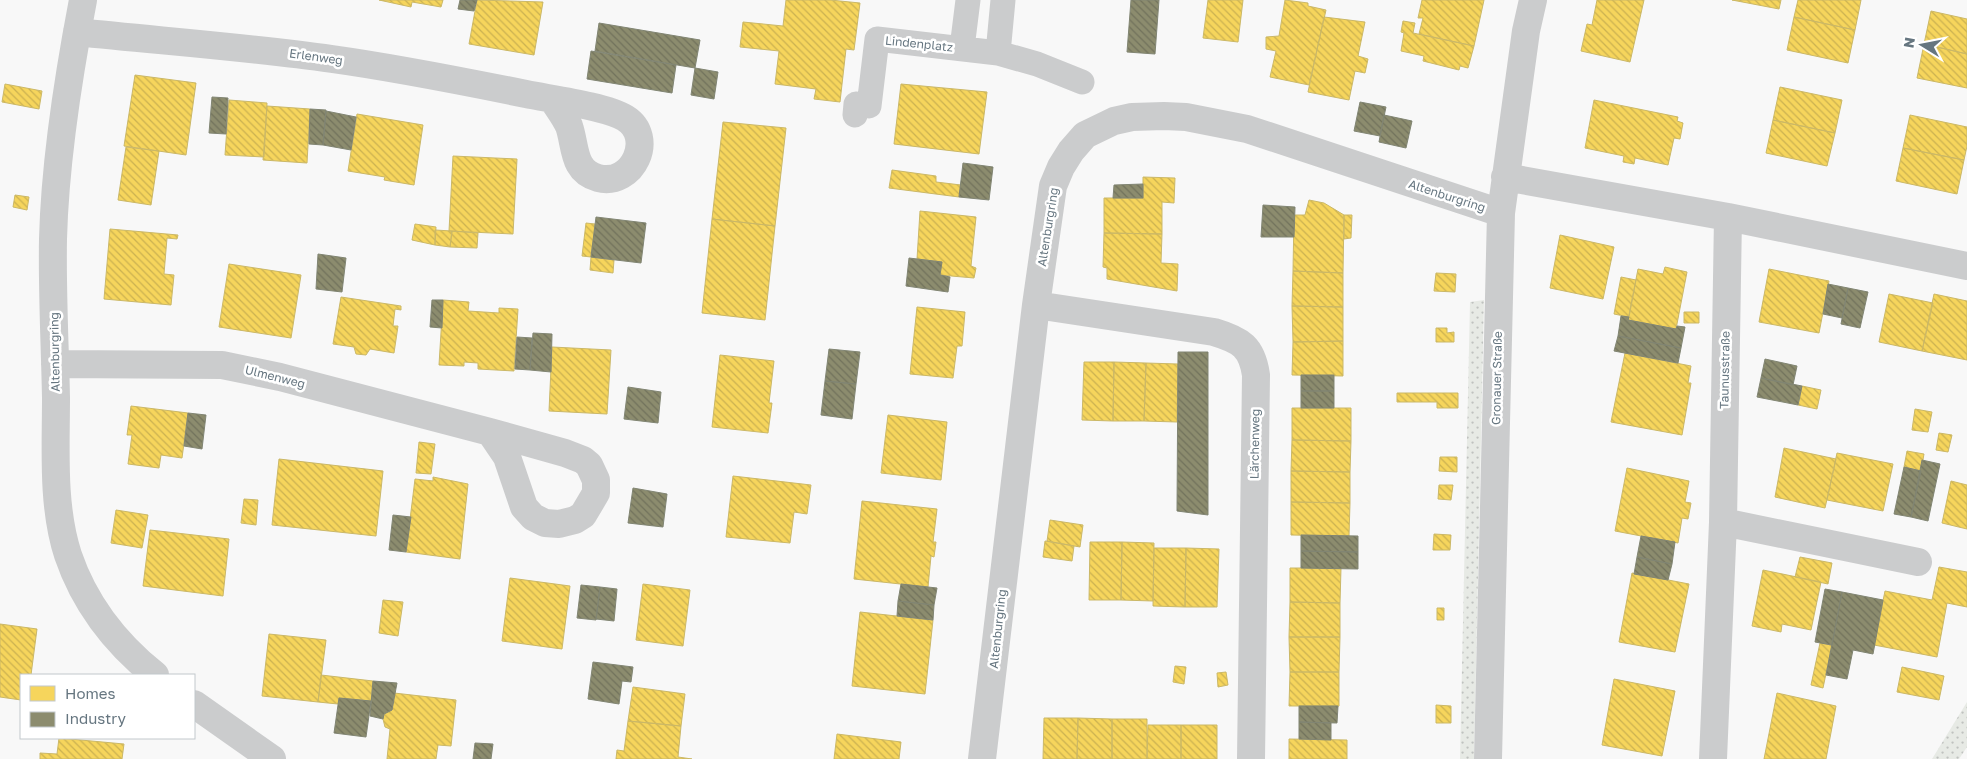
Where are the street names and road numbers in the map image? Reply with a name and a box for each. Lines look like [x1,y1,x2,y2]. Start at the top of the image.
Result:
street label: Lindenplatz [884,32,954,55]
street label: Erlenweg [288,45,344,68]
street label: Altenburgring [1407,176,1487,215]
street label: Altenburgring [1034,186,1061,267]
street label: Altenburgring [46,312,63,392]
street label: Gronauer Straße [1488,331,1505,425]
street label: Taunusstraße [1716,331,1733,409]
street label: Ulmenweg [244,362,307,391]
street label: Lärchenweg [1246,409,1263,479]
street label: Altenburgring [986,588,1009,669]

